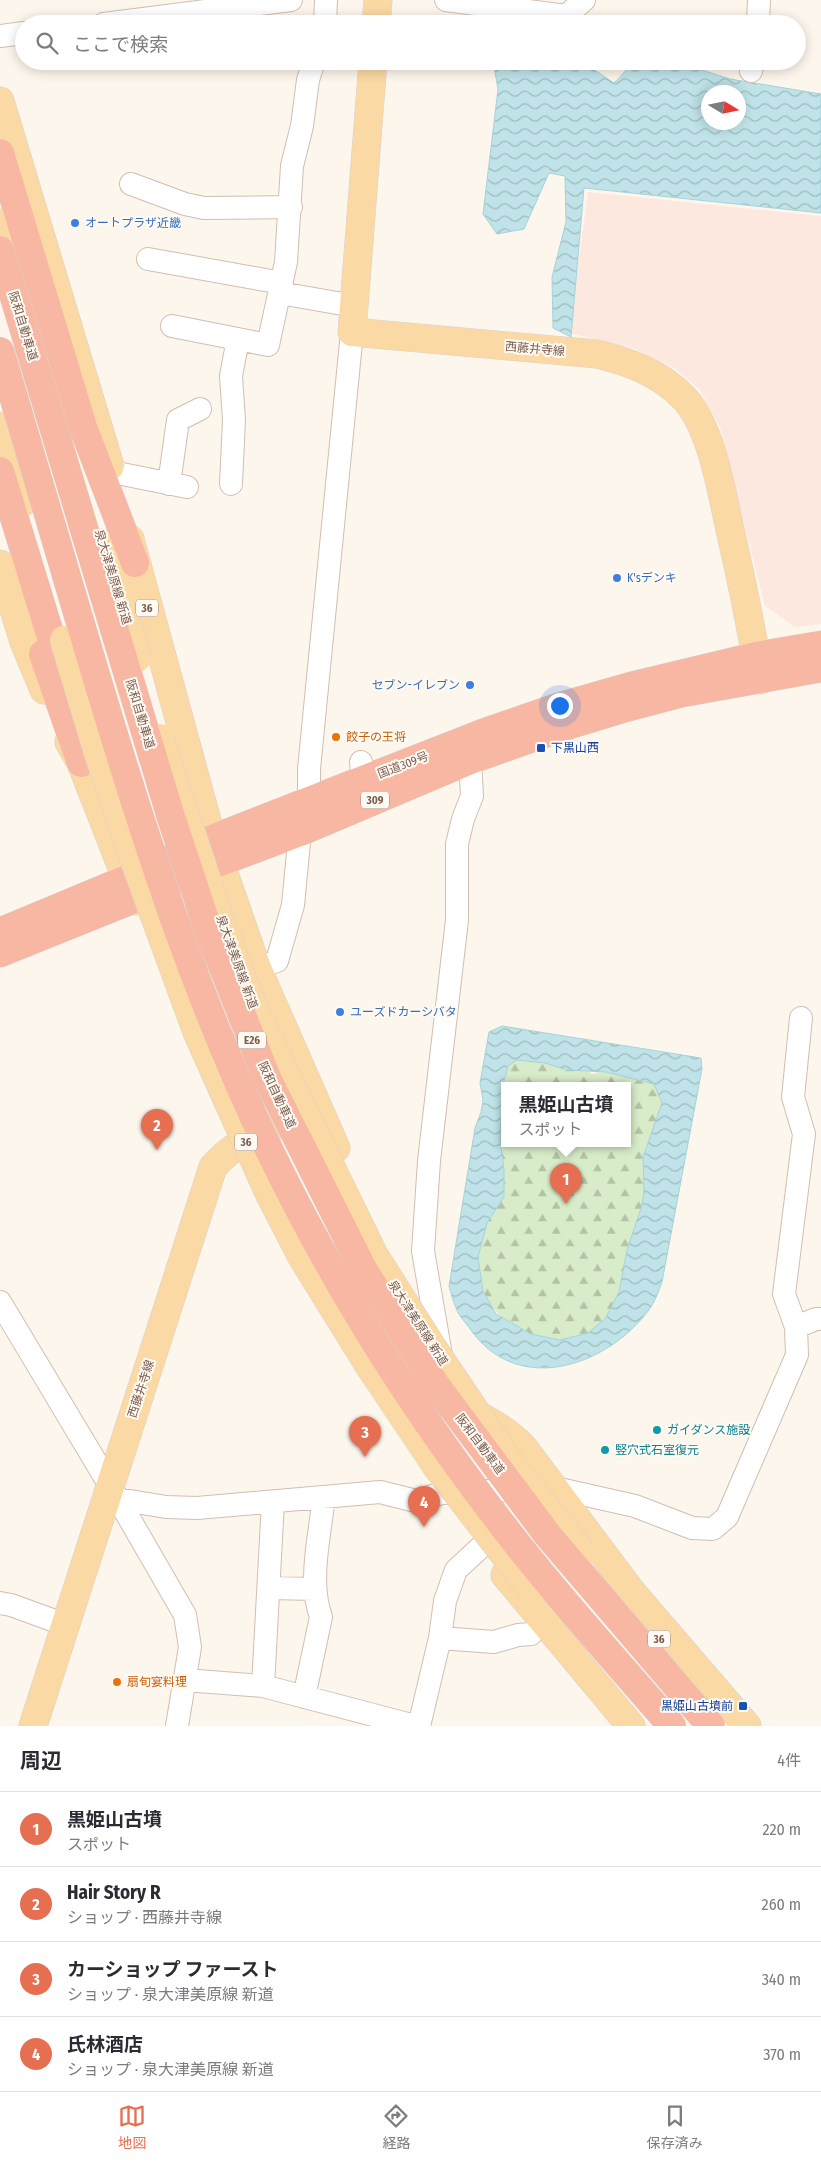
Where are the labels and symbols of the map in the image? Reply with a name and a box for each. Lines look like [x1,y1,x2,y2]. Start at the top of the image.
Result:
north arrow [701,85,746,130]
place label: オートプラザ近畿 [85,216,181,230]
marker: オートプラザ近畿 [69,217,81,229]
street label: 阪和自動車道 [6,290,40,362]
street label: 西藤井寺線 [504,339,566,359]
street label: 泉大津美原線 新道 [92,528,134,626]
place label: K'sデンキ [627,571,677,585]
marker: K'sデンキ [611,572,623,584]
road number: 36 [136,600,158,616]
street label: 阪和自動車道 [123,678,157,750]
place label: セブン-イレブン [372,678,460,692]
marker: セブン-イレブン [464,679,476,691]
your location [547,693,573,719]
place label: 餃子の王将 [346,730,406,744]
marker: 餃子の王将 [330,731,342,743]
place label: 下黒山西 [551,741,599,755]
marker: 下黒山西 [535,742,547,754]
street label: 国道309号 [376,749,430,781]
road number: 309 [361,792,389,808]
street label: 泉大津美原線 新道 [214,913,260,1011]
place label: ユーズドカーシバタ [350,1005,457,1019]
marker: ユーズドカーシバタ [334,1006,346,1018]
road number: E26 [238,1032,266,1048]
street label: 阪和自動車道 [255,1059,299,1131]
pin: 2 [141,1109,173,1150]
road number: 36 [235,1134,257,1150]
pin: 1 [550,1163,582,1204]
street label: 泉大津美原線 新道 [385,1278,451,1368]
street label: 西藤井寺線 [125,1358,157,1420]
street label: 阪和自動車道 [453,1411,507,1477]
pin: 3 [349,1416,381,1457]
place label: ガイダンス施設 [667,1423,750,1437]
marker: ガイダンス施設 [651,1424,663,1436]
place label: 竪穴式石室復元 [615,1443,699,1457]
marker: 竪穴式石室復元 [599,1444,611,1456]
pin: 4 [408,1486,440,1527]
road number: 36 [648,1630,670,1648]
place label: 扇旬宴料理 [127,1675,187,1689]
marker: 扇旬宴料理 [111,1676,123,1688]
place label: 黒姫山古墳前 [661,1699,733,1713]
marker: 黒姫山古墳前 [737,1700,749,1712]

